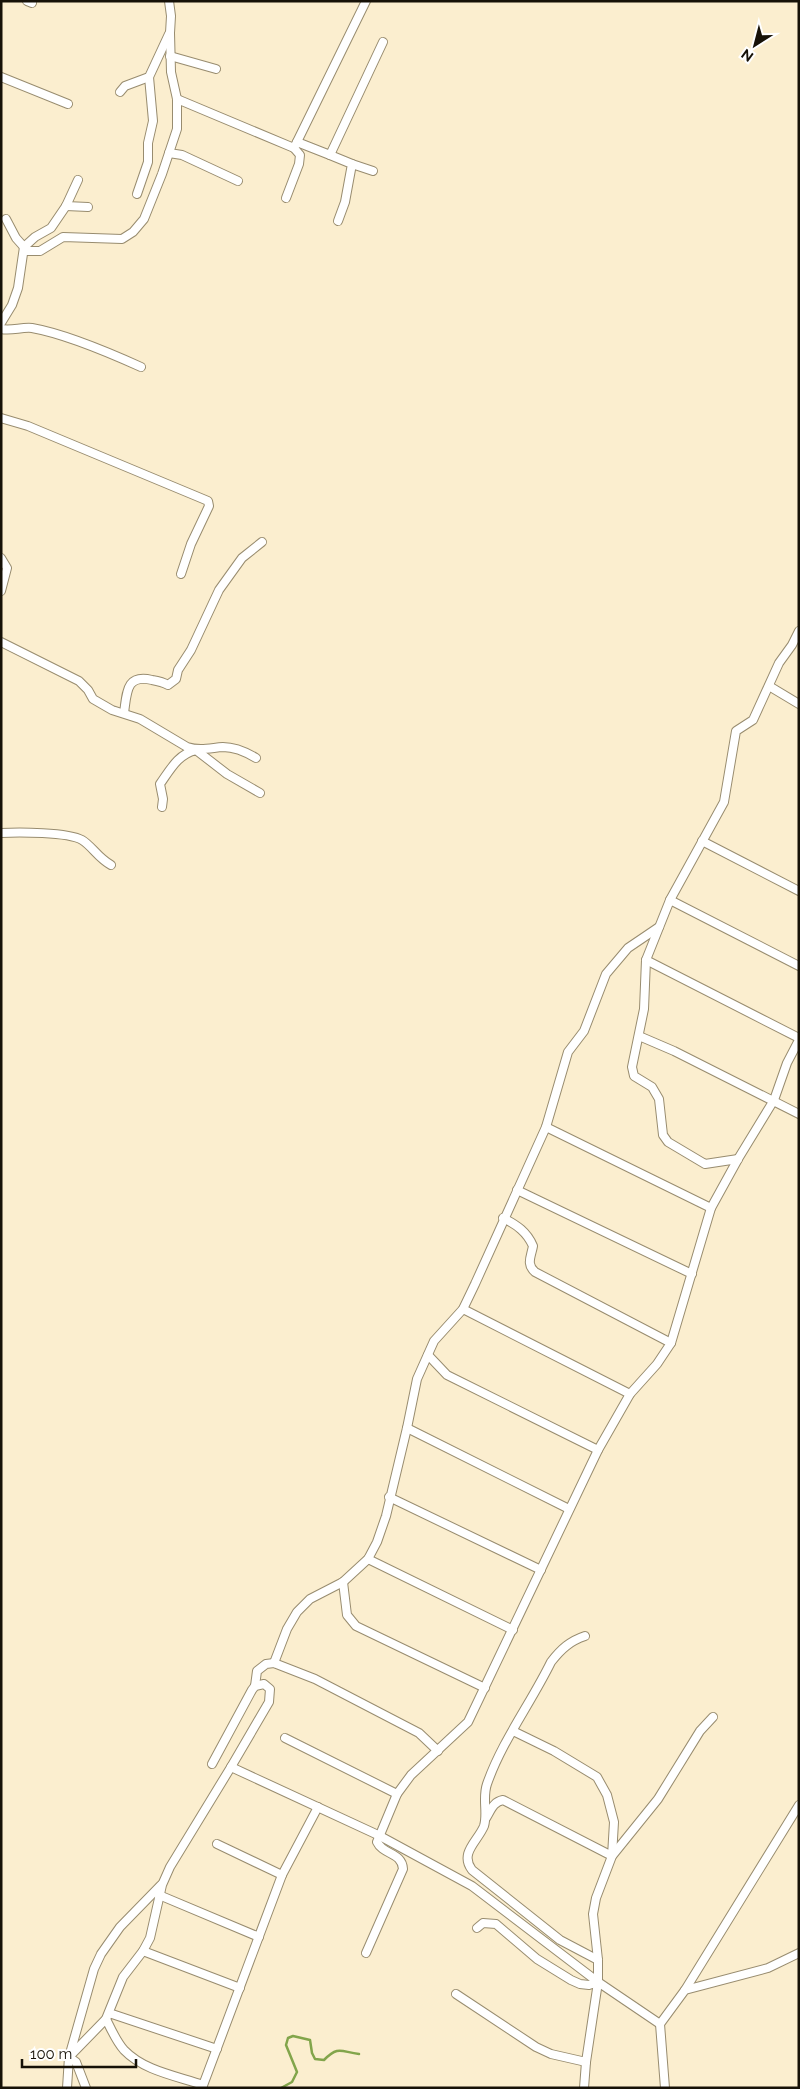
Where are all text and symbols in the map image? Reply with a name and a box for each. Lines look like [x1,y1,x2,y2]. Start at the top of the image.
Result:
north arrow [730,20,780,70]
text: N [738,46,756,65]
scale bar [22,2036,136,2068]
text: 100 m [30,2045,72,2063]

